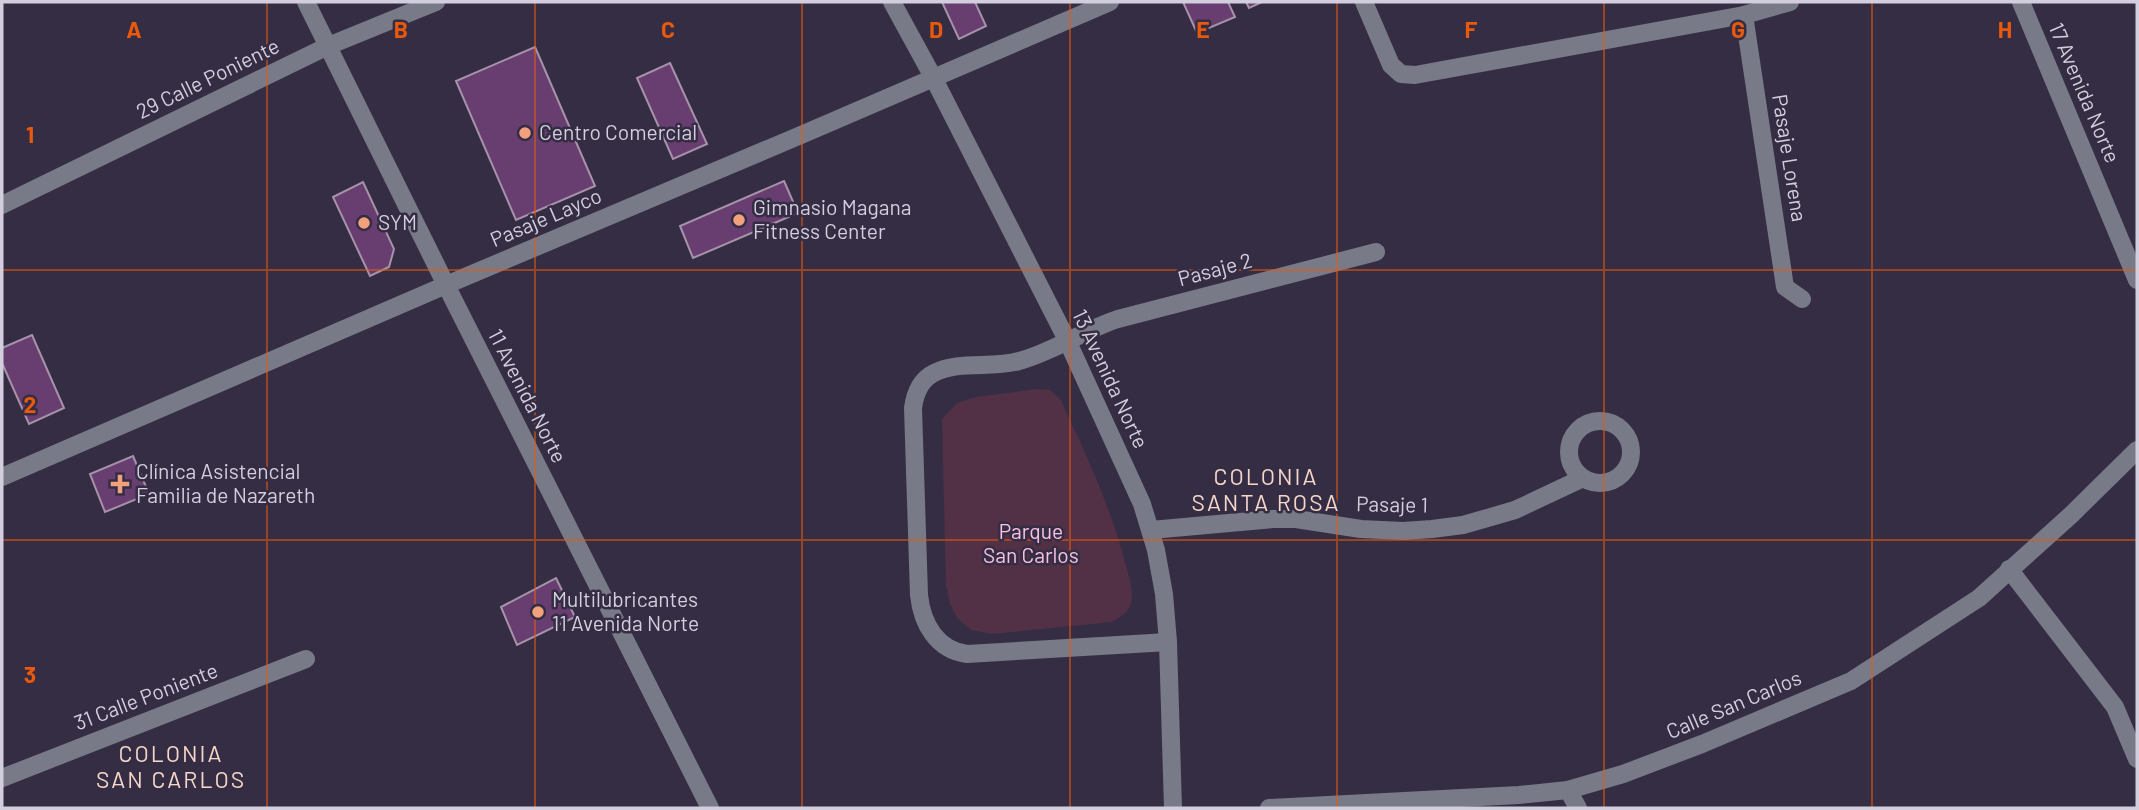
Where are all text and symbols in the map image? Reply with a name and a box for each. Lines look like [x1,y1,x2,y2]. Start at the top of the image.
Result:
text: A [126,15,142,43]
text: B [394,15,408,43]
text: C [661,15,675,43]
text: D [929,15,943,43]
text: E [1196,15,1210,43]
text: F [1465,15,1478,43]
text: G [1731,15,1745,43]
text: H [1998,15,2012,43]
street label: 17 Avenida Norte [2045,19,2126,166]
street label: 29 Calle Poniente [132,32,283,123]
street label: Pasaje Lorena [1768,92,1813,223]
place label: Centro Comercial [539,119,697,144]
text: 1 [26,120,34,148]
marker: Centro Comercial [517,125,533,141]
street label: Pasaje Layco [486,182,605,251]
place label: Gimnasio Magana Fitness Center [753,194,912,243]
place label: SYM [378,209,417,234]
marker: Gimnasio Magana Fitness Center [731,212,747,228]
marker: SYM [356,215,372,231]
street label: Pasaje 2 [1175,247,1254,290]
street label: 13 Avenida Norte [1068,305,1154,452]
street label: 11 Avenida Norte [484,324,573,467]
text: 2 [24,390,36,418]
place label: Clínica Asistencial Familia de Nazareth [136,458,315,507]
district label: COLONIA SANTA ROSA [1191,462,1341,516]
marker: Clínica Asistencial Familia de Nazareth [110,474,130,494]
street label: Pasaje 1 [1356,490,1428,517]
park label: Parque San Carlos [983,518,1079,567]
place label: Multilubricantes 11 Avenida Norte [552,586,699,635]
marker: Multilubricantes 11 Avenida Norte [530,604,546,620]
street label: 31 Calle Poniente [70,657,221,734]
text: 3 [24,660,36,688]
street label: Calle San Carlos [1662,664,1805,743]
district label: COLONIA SAN CARLOS [96,739,246,793]

